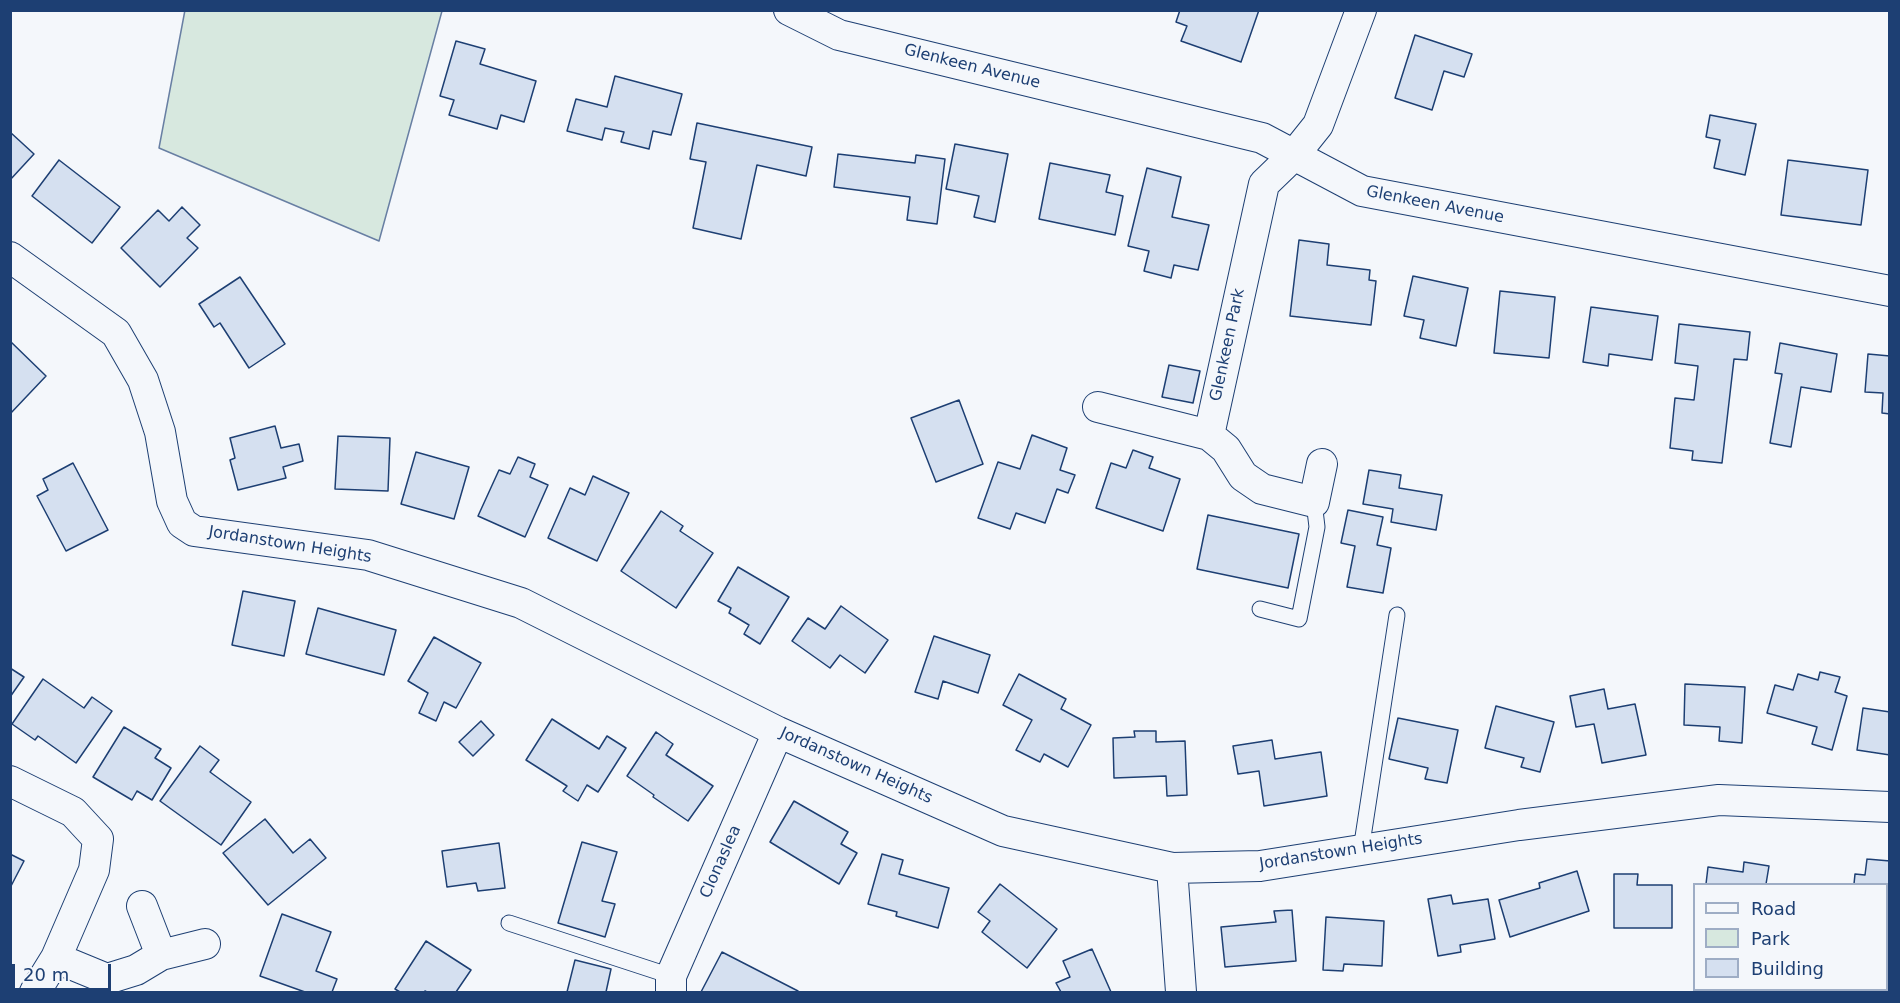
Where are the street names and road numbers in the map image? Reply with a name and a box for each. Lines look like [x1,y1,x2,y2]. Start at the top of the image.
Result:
street label: Glenkeen Avenue [902,41,1042,93]
street label: Glenkeen Avenue [1365,182,1505,228]
street label: Glenkeen Park [1207,287,1249,403]
street label: Jordanstown Heights [207,523,373,567]
street label: Jordanstown Heights [777,724,935,808]
street label: Clonaslea [696,823,746,901]
street label: Jordanstown Heights [1258,830,1424,874]

